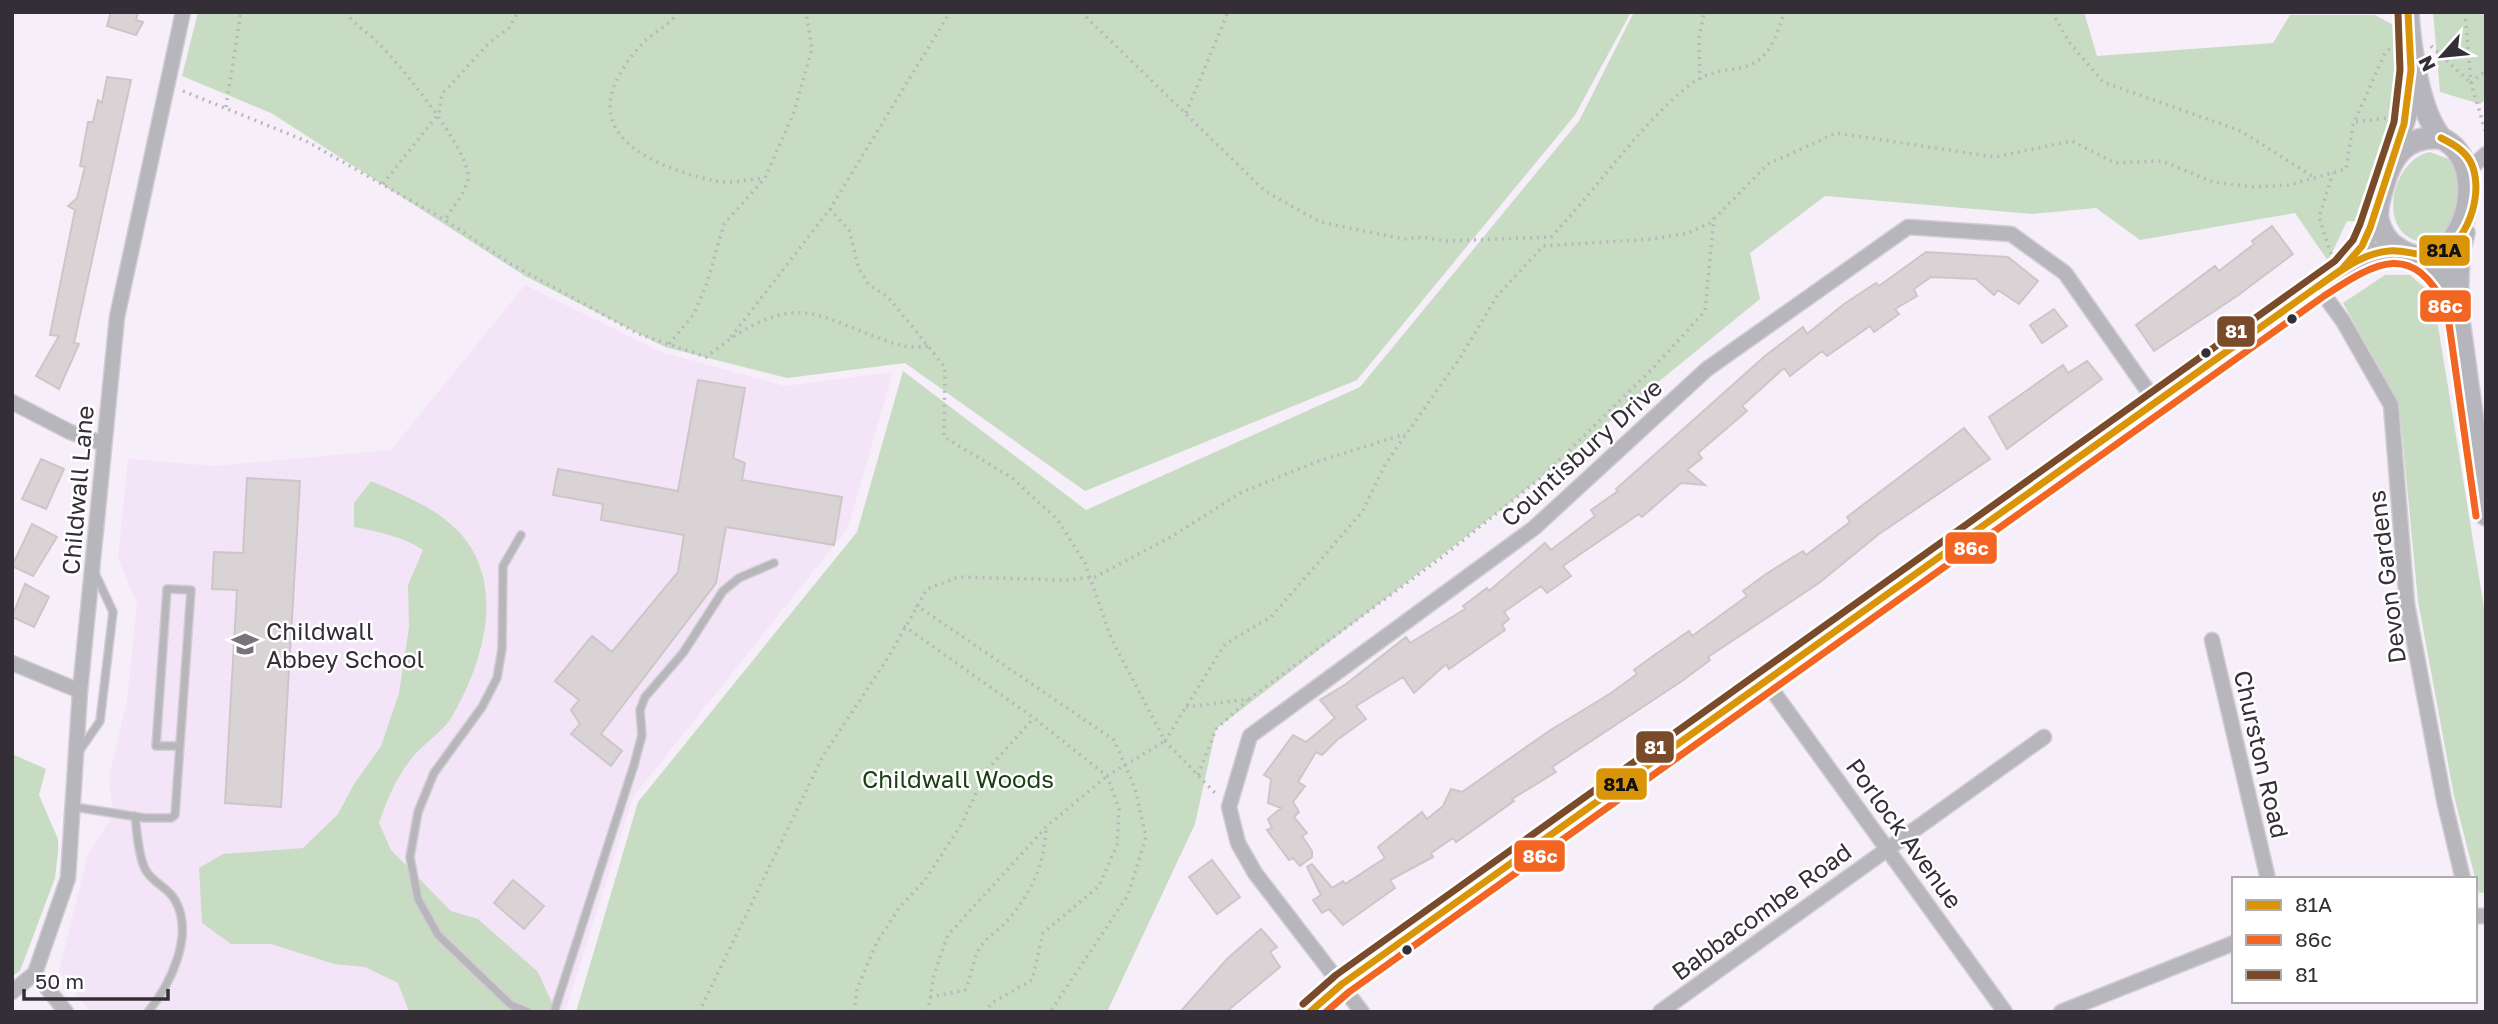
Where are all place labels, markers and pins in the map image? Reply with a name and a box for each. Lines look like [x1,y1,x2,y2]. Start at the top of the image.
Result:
unlabelled marker [2285,312,2299,326]
unlabelled marker [2199,346,2213,360]
place label: Childwall Abbey School [266,616,424,673]
school or university icon: Childwall Abbey School [230,629,260,659]
unlabelled marker [1400,943,1414,957]

